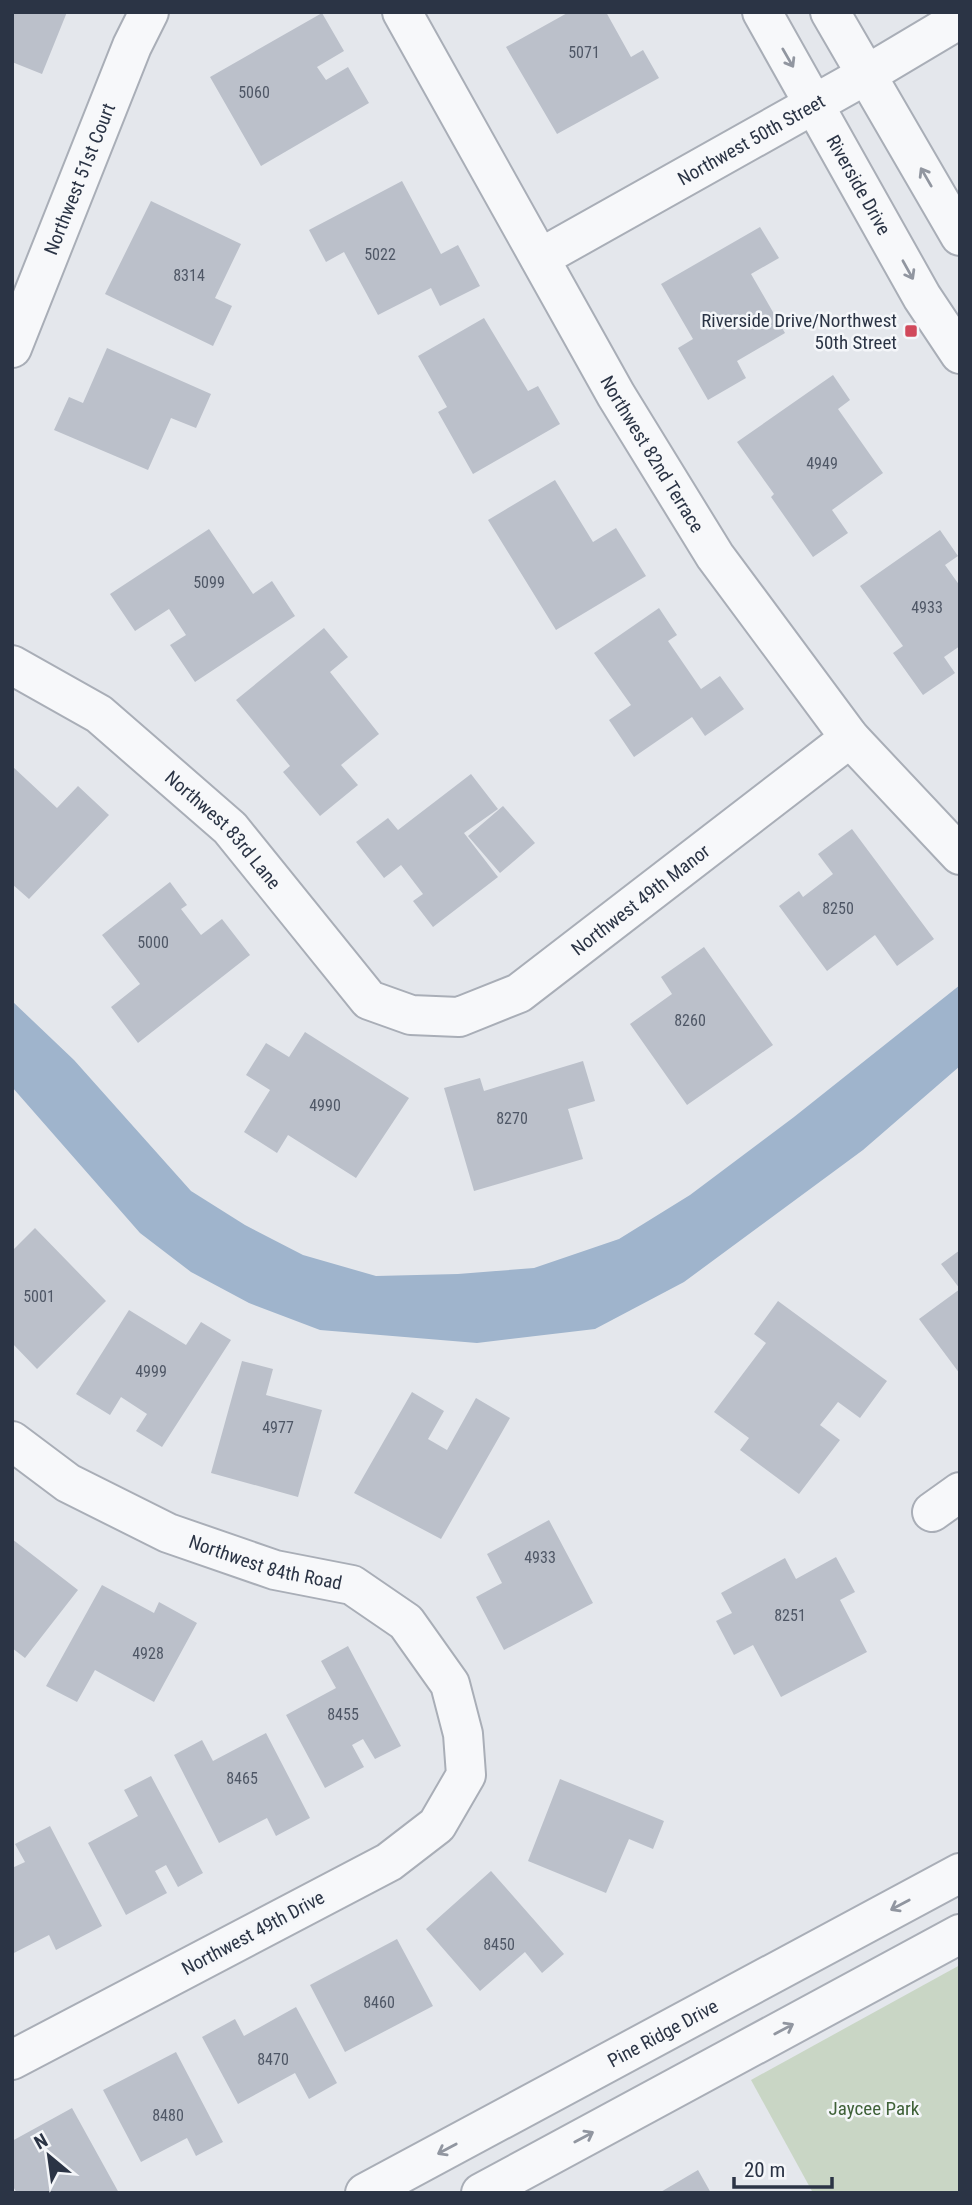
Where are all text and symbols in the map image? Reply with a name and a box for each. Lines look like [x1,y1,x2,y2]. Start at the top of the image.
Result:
house number: 5071 [568,43,600,62]
one-way arrow [781,48,795,68]
house number: 5060 [238,83,270,102]
street label: Northwest 50th Street [674,89,829,190]
street label: Northwest 51st Court [39,100,120,258]
street label: Riverside Drive [822,131,896,239]
one-way arrow [918,168,932,188]
house number: 5022 [364,245,396,264]
one-way arrow [901,260,915,280]
house number: 8314 [173,266,205,285]
place label: Riverside Drive/Northwest 50th Street [701,309,897,354]
marker: Riverside Drive/Northwest 50th Street [903,323,919,339]
street label: Northwest 82nd Terrace [596,371,709,537]
house number: 4949 [806,454,838,473]
house number: 5099 [193,573,225,592]
house number: 4933 [911,598,943,617]
street label: Northwest 83rd Lane [161,766,286,894]
street label: Northwest 49th Manor [567,839,714,960]
house number: 8250 [822,899,854,918]
house number: 5000 [137,933,169,952]
house number: 8260 [674,1011,706,1030]
house number: 4990 [309,1096,341,1115]
house number: 8270 [496,1109,528,1128]
house number: 5001 [23,1287,55,1306]
house number: 4999 [135,1362,167,1381]
house number: 4977 [262,1418,294,1437]
street label: Northwest 84th Road [186,1530,344,1594]
house number: 4933 [524,1548,556,1567]
house number: 8251 [774,1606,806,1625]
house number: 4928 [132,1644,164,1663]
house number: 8455 [327,1705,359,1724]
house number: 8465 [226,1769,258,1788]
street label: Northwest 49th Drive [178,1886,328,1980]
one-way arrow [890,1899,911,1913]
house number: 8450 [483,1935,515,1954]
house number: 8460 [363,1993,395,2012]
street label: Pine Ridge Drive [604,1994,722,2072]
one-way arrow [773,2022,794,2035]
house number: 8470 [257,2050,289,2069]
park label: Jaycee Park [829,2097,920,2120]
house number: 8480 [152,2106,184,2125]
north arrow [14,2121,84,2191]
text: N [30,2129,52,2154]
one-way arrow [573,2130,594,2144]
one-way arrow [437,2143,457,2157]
scale bar [734,2146,832,2190]
text: 20 m [744,2158,785,2182]

